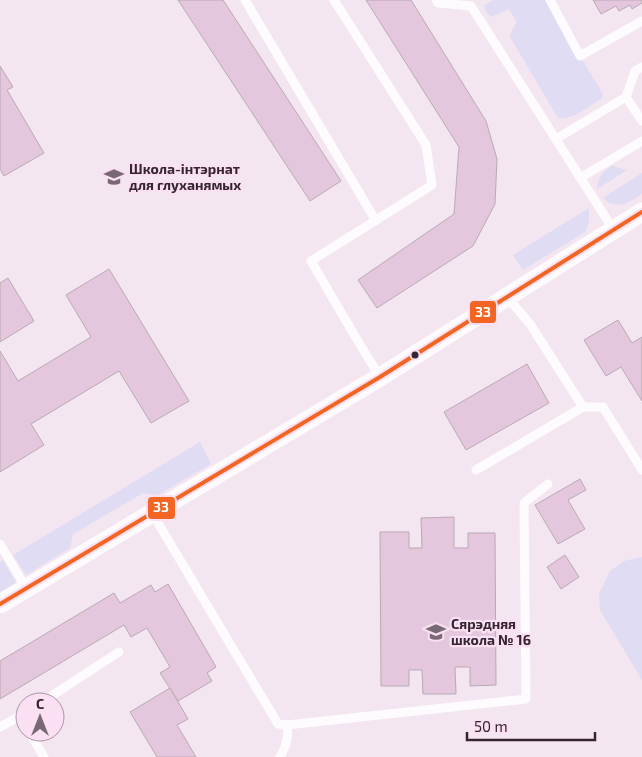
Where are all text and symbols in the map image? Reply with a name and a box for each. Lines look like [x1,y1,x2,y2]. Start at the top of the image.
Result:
place label: Школа-інтэрнат для глуханямых [129,160,241,193]
school or university icon: Школа-інтэрнат для глуханямых [103,166,125,188]
line badge: 33 [469,300,497,324]
text: 33 [475,303,491,320]
unlabelled marker [410,350,420,360]
line badge: 33 [147,496,176,520]
text: 33 [153,498,169,515]
place label: Сярэдняя школа № 16 [451,615,531,648]
school or university icon: Сярэдняя школа № 16 [425,621,447,643]
north arrow [15,692,65,742]
text: С [36,695,44,712]
scale bar [467,710,594,742]
text: 50 m [474,717,508,735]

